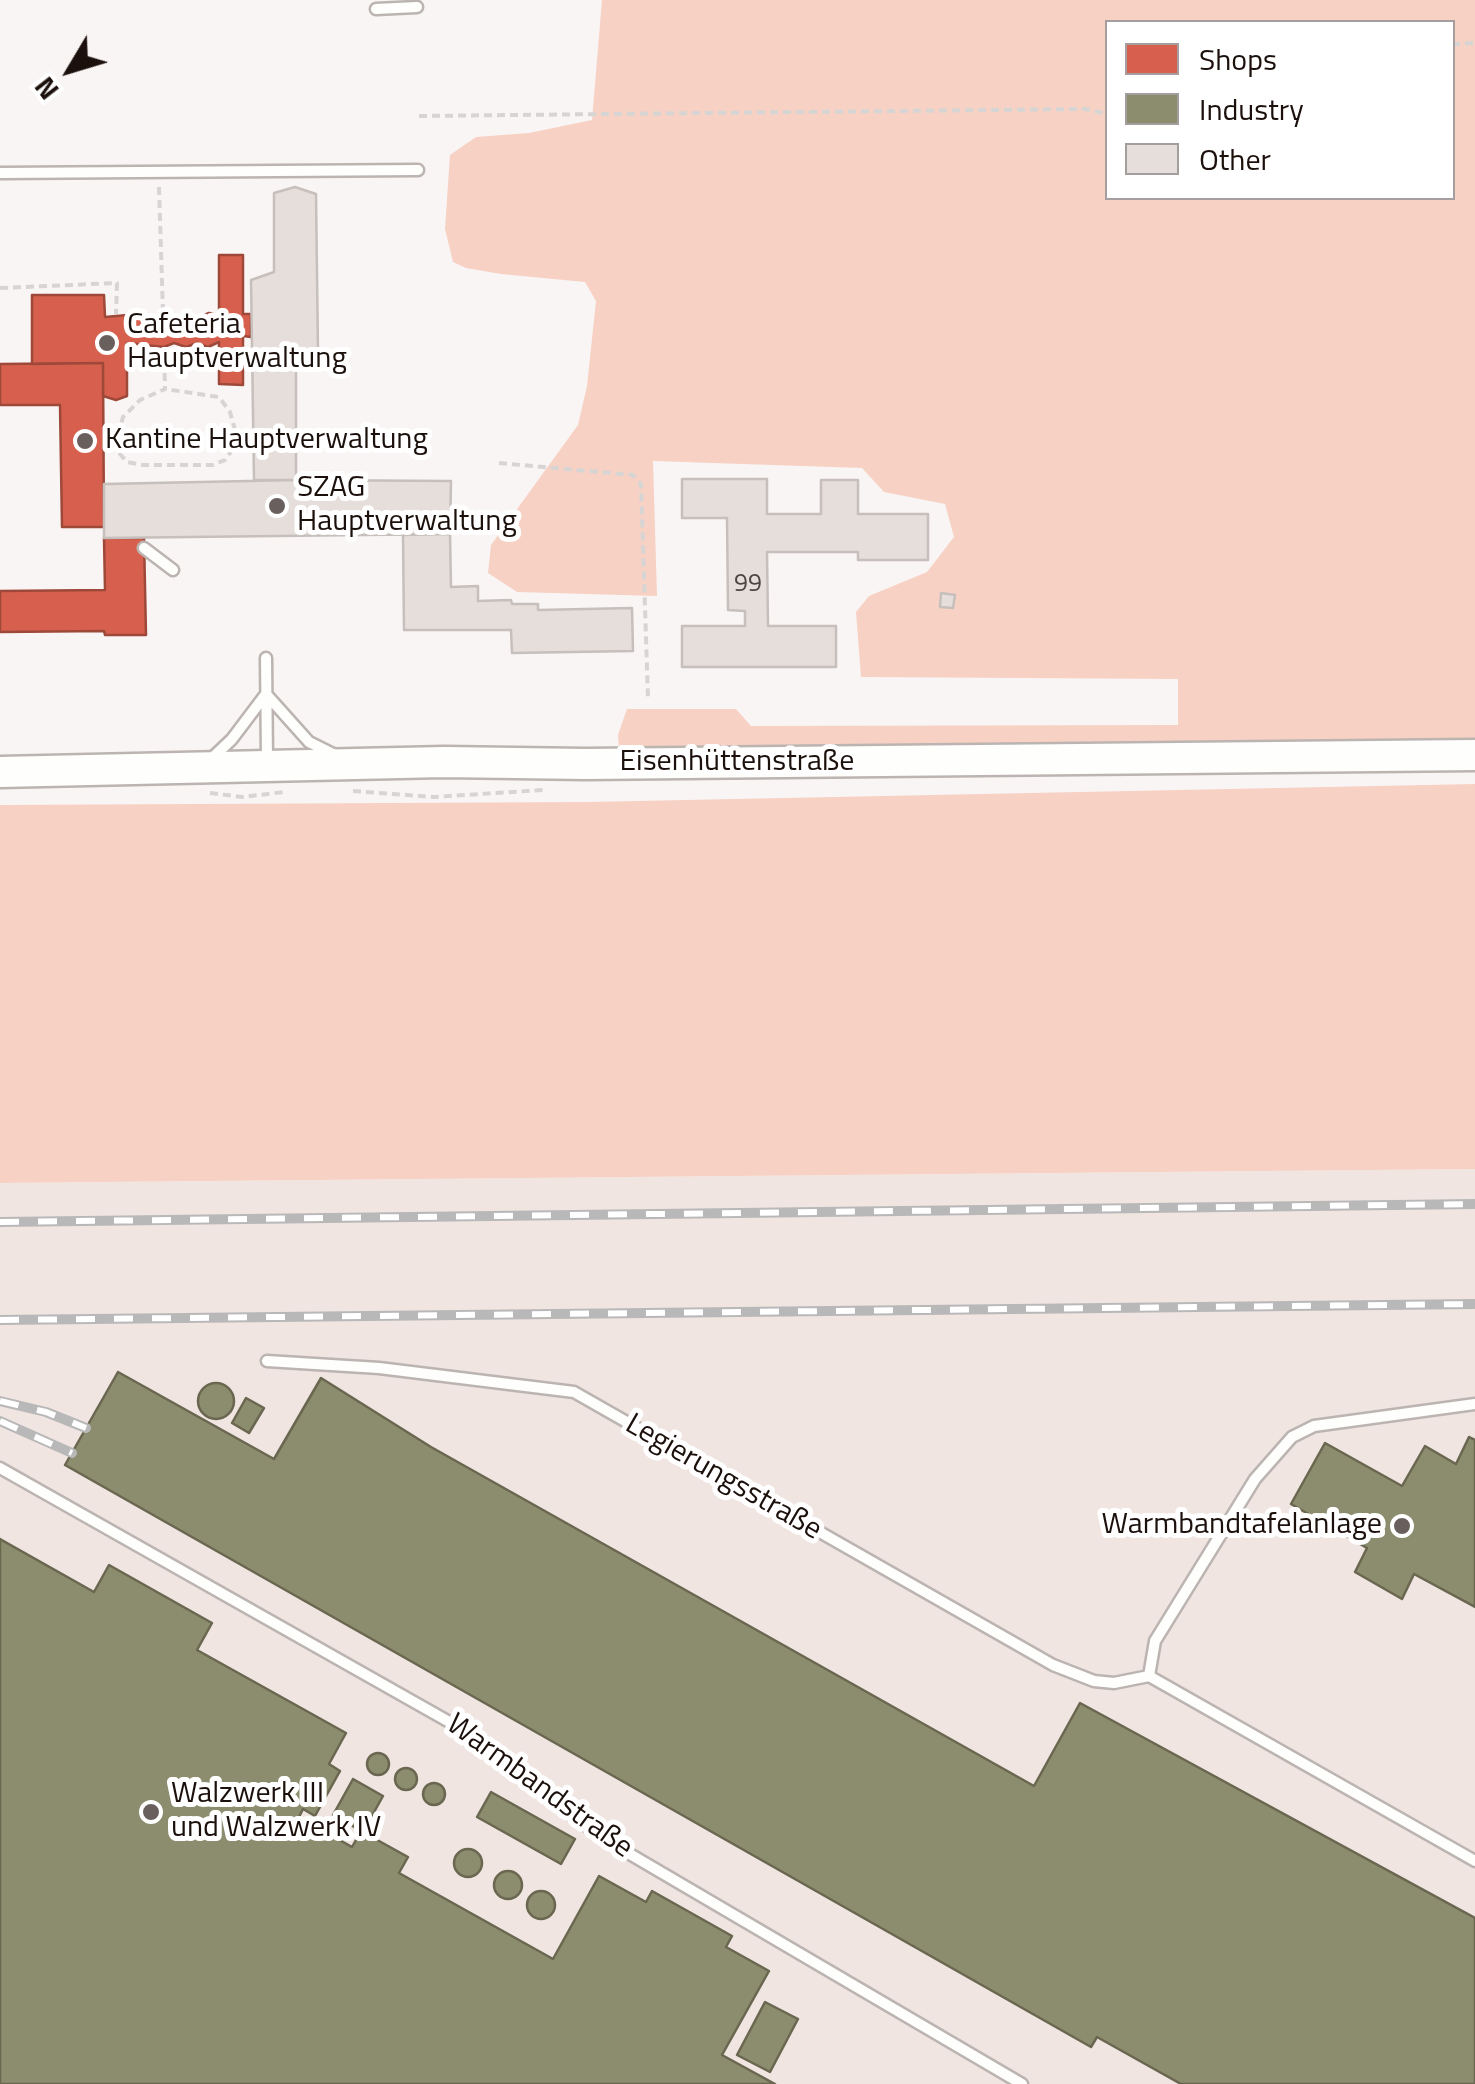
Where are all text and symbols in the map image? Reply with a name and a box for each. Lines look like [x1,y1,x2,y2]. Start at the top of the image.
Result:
north arrow [20,20,120,120]
legend [1105,20,1455,200]
text: Shops [1199,36,1277,82]
text: N [23,68,69,110]
text: Industry [1199,86,1304,132]
text: Other [1199,136,1271,182]
place label: Cafeteria Hauptverwaltung [127,308,347,378]
marker: Cafeteria Hauptverwaltung [96,332,118,354]
place label: Kantine Hauptverwaltung [105,423,428,459]
marker: Kantine Hauptverwaltung [74,430,96,452]
place label: SZAG Hauptverwaltung [297,471,517,542]
marker: SZAG Hauptverwaltung [266,495,288,517]
house number: 99 [734,570,762,600]
street label: Eisenhüttenstraße [620,745,854,781]
street label: Legierungsstraße [618,1407,828,1549]
place label: Warmbandtafelanlage [1102,1508,1382,1544]
marker: Warmbandtafelanlage [1391,1515,1413,1537]
street label: Warmbandstraße [439,1707,639,1867]
place label: Walzwerk III und Walzwerk IV [171,1777,381,1848]
marker: Walzwerk III und Walzwerk IV [140,1801,162,1823]

